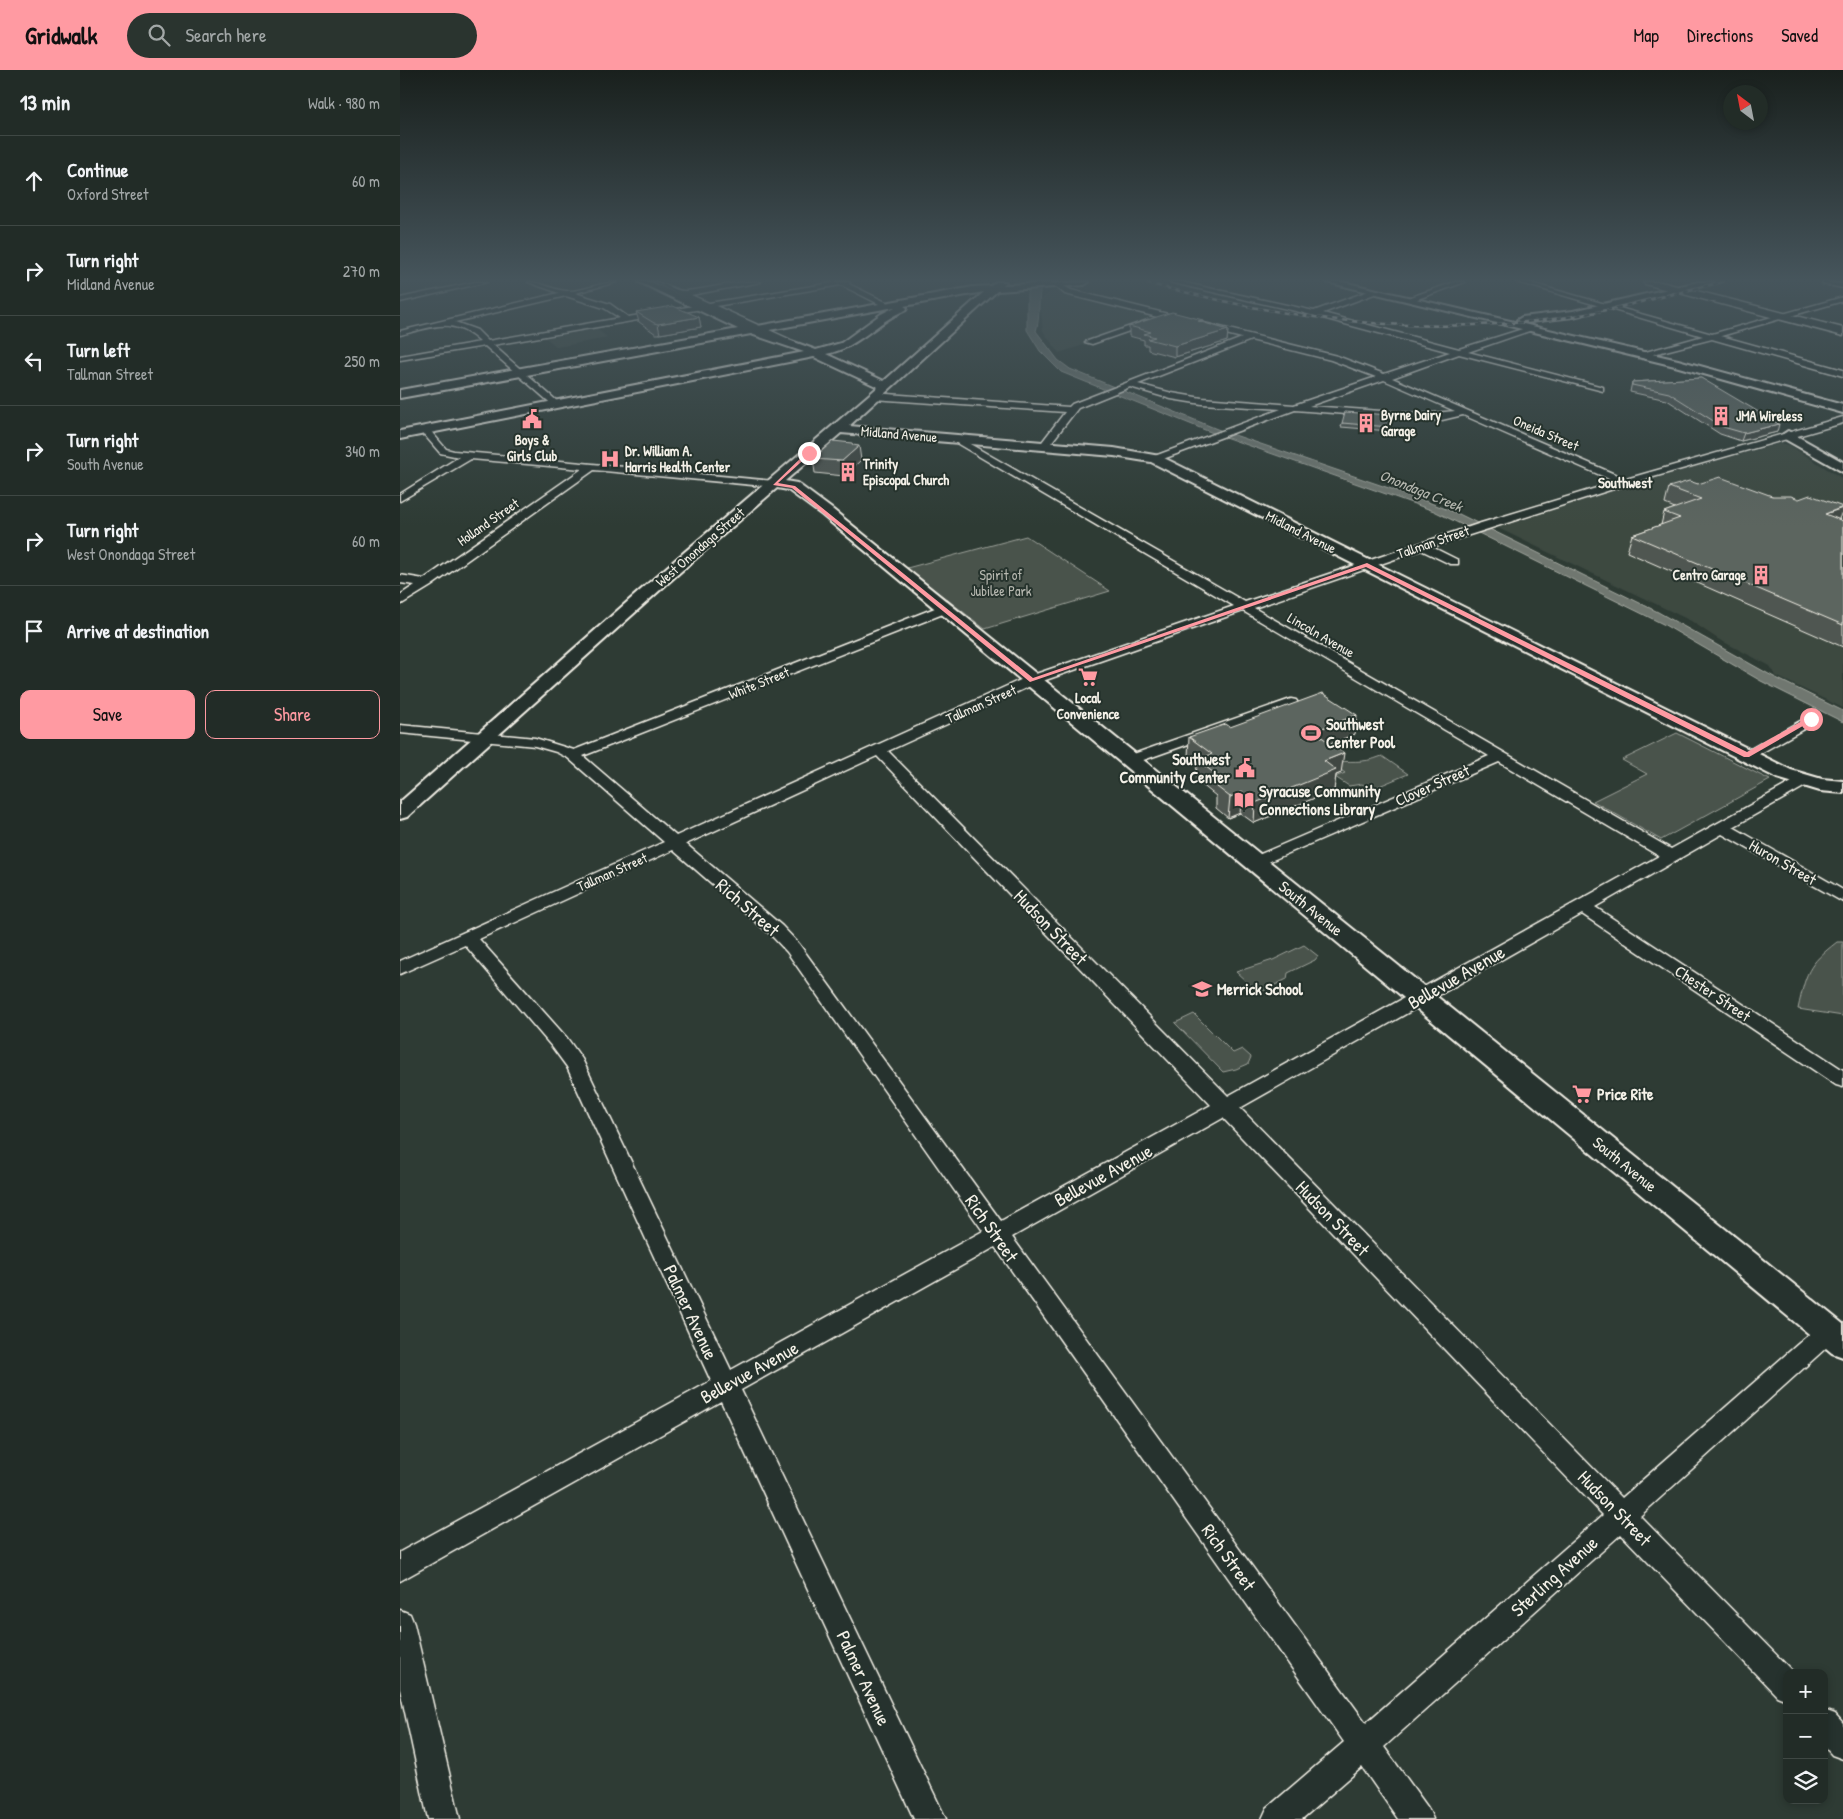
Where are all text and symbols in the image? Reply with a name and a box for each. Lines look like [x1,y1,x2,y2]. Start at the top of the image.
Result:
search box [127,13,477,58]
text: Gridwalk [25,19,97,51]
icon: search [145,21,173,49]
text: Search here [185,22,267,48]
text: Map [1634,23,1659,48]
text: Directions [1687,23,1753,48]
text: Saved [1781,23,1818,48]
north arrow [1723,85,1768,130]
text: 13 min [20,88,70,117]
text: Walk · 980 m [308,92,380,114]
text: Continue [67,157,128,183]
icon: ahead [20,167,48,195]
text: 60 m [352,170,380,192]
text: Oxford Street [67,183,149,205]
text: Turn right [67,247,138,273]
icon: right [20,257,48,285]
text: 270 m [343,260,380,282]
text: Midland Avenue [67,273,155,295]
text: Turn left [67,337,130,363]
icon: left [20,347,48,375]
text: 250 m [344,350,380,372]
text: Tallman Street [67,363,153,385]
place label: Byrne Dairy Garage [1381,405,1441,442]
building icon: JMA Wireless [1710,405,1732,427]
place label: JMA Wireless [1736,406,1803,425]
public building icon: Boys & Girls Club [521,408,543,430]
street label: Oneida Street [1510,410,1582,455]
building icon: Byrne Dairy Garage [1355,412,1377,434]
street label: Midland Avenue [860,421,938,446]
text: Turn right [67,427,138,453]
place label: Boys & Girls Club [507,430,557,465]
icon: right [20,437,48,465]
text: 340 m [345,440,380,462]
place label: Dr. William A. Harris Health Center [625,441,731,476]
route end [798,442,821,465]
hospital icon: Dr. William A. Harris Health Center [599,448,621,470]
text: South Avenue [67,453,144,475]
place label: Trinity Episcopal Church [862,454,949,491]
building icon: Trinity Episcopal Church [837,461,859,483]
water label: Onondaga Creek [1377,464,1467,517]
district label: Southwest [1598,472,1653,493]
street label: Holland Street [453,493,523,550]
street label: West Onondaga Street [651,503,749,591]
street label: Midland Avenue [1263,506,1340,558]
text: Turn right [67,517,138,543]
street label: Tallman Street [1394,520,1472,563]
icon: right [20,527,48,555]
text: 60 m [352,530,380,552]
text: West Onondaga Street [67,543,195,565]
building icon: Centro Garage [1750,564,1772,586]
park label: Spirit of Jubilee Park [970,565,1032,600]
place label: Centro Garage [1672,565,1746,586]
street label: Lincoln Avenue [1284,608,1359,662]
icon: arrive [20,617,48,645]
text: Arrive at destination [67,618,209,644]
street label: White Street [726,662,792,703]
supermarket icon: Local Convenience [1077,666,1099,688]
street label: Tallman Street [943,679,1019,728]
place label: Local Convenience [1056,688,1120,723]
button: Save [20,690,195,739]
button: Share [205,690,380,739]
route start [1800,708,1823,731]
place label: Southwest Center Pool [1326,713,1396,753]
sports icon: Southwest Center Pool [1300,722,1322,744]
place label: Southwest Community Center [1119,748,1231,789]
public building icon: Southwest Community Center [1234,757,1256,779]
street label: Clover Street [1391,759,1473,811]
place label: Syracuse Community Connections Library [1259,780,1381,821]
library icon: Syracuse Community Connections Library [1233,789,1255,811]
street label: Huron Street [1745,834,1821,890]
street label: Tallman Street [574,847,650,896]
street label: Rich Street [710,872,786,942]
street label: South Avenue [1274,875,1348,941]
street label: Hudson Street [1008,883,1094,971]
street label: Bellevue Avenue [1403,938,1510,1015]
street label: Chester Street [1671,960,1756,1027]
school or university icon: Merrick School [1191,978,1213,1000]
place label: Merrick School [1217,978,1303,1000]
supermarket icon: Price Rite [1571,1083,1593,1105]
place label: Price Rite [1597,1083,1654,1105]
street label: South Avenue [1588,1131,1662,1197]
street label: Bellevue Avenue [1049,1137,1157,1213]
street label: Hudson Street [1290,1174,1376,1262]
street label: Rich Street [959,1189,1025,1267]
street label: Palmer Avenue [658,1260,725,1364]
street label: Bellevue Avenue [695,1334,803,1410]
street label: Hudson Street [1572,1464,1658,1552]
street label: Rich Street [1196,1518,1262,1596]
street label: Sterling Avenue [1505,1530,1604,1622]
street label: Palmer Avenue [831,1626,898,1730]
map controls [1783,1669,1828,1804]
button: + [1783,1669,1828,1714]
button: − [1783,1714,1828,1759]
button: layers [1783,1759,1828,1804]

